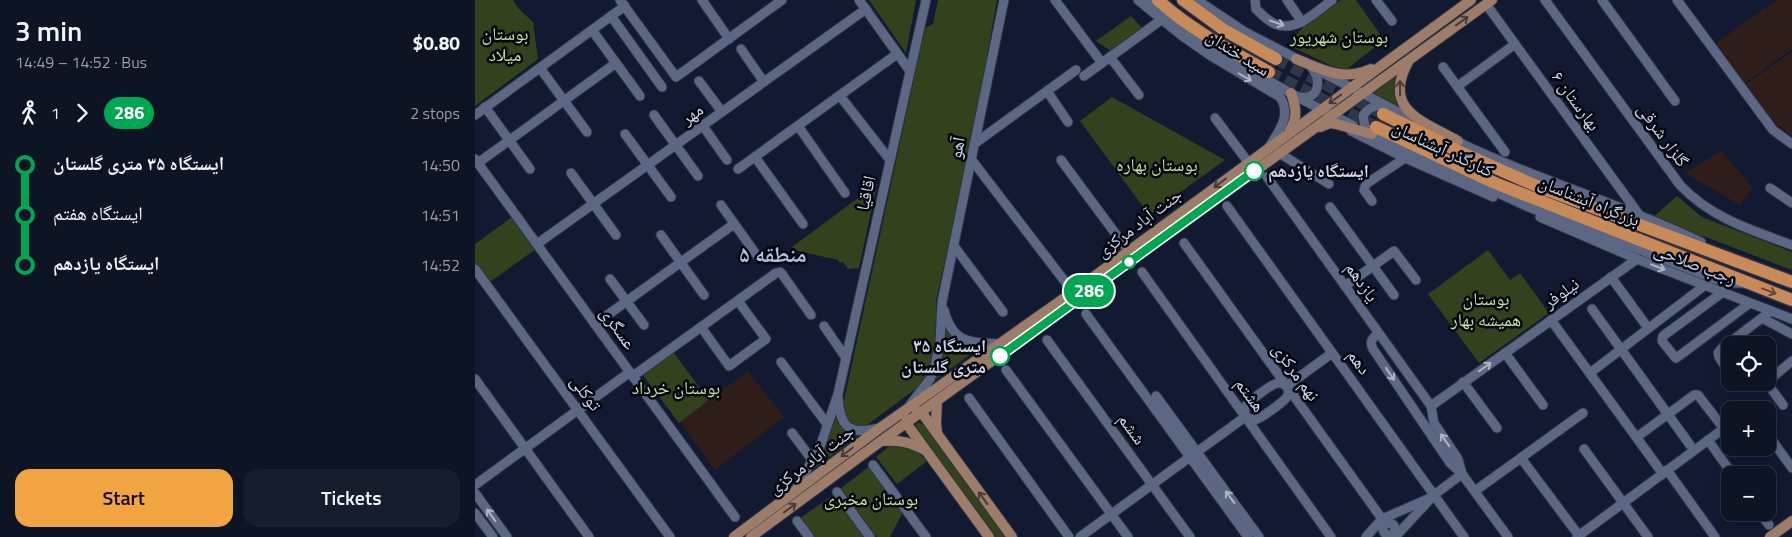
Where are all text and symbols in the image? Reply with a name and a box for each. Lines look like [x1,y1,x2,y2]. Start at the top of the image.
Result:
text: 3 min [15,9,82,52]
one-way arrow [1455,16,1469,27]
one-way arrow [1269,19,1284,28]
park label: بوستان میلاد [482,20,528,68]
street label: سید خندان [1201,22,1275,83]
park label: بوستان شهریور [1289,23,1388,50]
text: $0.80 [413,28,460,57]
text: 14:49 – 14:52 · Bus [15,50,147,74]
street label: بهارستان ۶ [1545,65,1608,137]
one-way arrow [1237,72,1252,82]
one-way arrow [1395,80,1405,96]
one-way arrow [1329,94,1343,104]
street label: مهر [674,96,709,132]
street label: گلزار شرقی [1631,97,1696,173]
icon: walk [15,99,43,127]
icon: forward [68,99,96,127]
text: 286 [114,99,144,126]
text: 1 [51,101,60,125]
text: 2 stops [410,101,460,125]
street label: کنارگذر آبشناسان [1388,113,1499,184]
street label: آهو [941,134,972,161]
text: ایستگاه ۳۵ متری گلستان [53,148,224,177]
park label: بوستان بهاره [1116,151,1198,178]
text: 14:50 [421,153,460,177]
place label: ایستگاه یازدهم [1268,157,1369,184]
marker: ایستگاه یازدهم [1244,161,1264,181]
street label: بزرگراه آبشناسان [1534,168,1644,233]
street label: اقاقیا [848,173,883,213]
one-way arrow [1213,178,1227,188]
street label: جنت آباد مرکزی [1090,181,1188,264]
text: ایستگاه هفتم [53,198,143,227]
text: 14:51 [421,203,460,227]
street label: رجب صلاحی [1650,236,1740,292]
district label: منطقه ۵ [739,237,807,271]
text: ایستگاه یازدهم [53,248,159,277]
text: 14:52 [421,253,460,277]
unlabelled marker [1122,255,1136,269]
street label: یازدهم [1339,256,1386,307]
one-way arrow [1650,263,1665,273]
street label: نیلوفر [1536,270,1585,315]
line badge: 286 [1060,275,1118,307]
text: 286 [1074,277,1104,304]
park label: بوستان همیشه بهار [1450,285,1521,333]
one-way arrow [1761,287,1776,297]
street label: عسگری [593,300,643,355]
place label: ایستگاه ۳۵ متری گلستان [901,332,986,380]
map controls [1721,336,1776,521]
button: locate [1721,336,1776,391]
street label: نهم مرکزی [1266,337,1327,407]
street label: دهم [1341,343,1378,380]
marker: ایستگاه ۳۵ متری گلستان [990,346,1010,366]
one-way arrow [1478,362,1492,372]
one-way arrow [1385,366,1395,380]
street label: توکلی [564,369,609,416]
street label: هشتم [1229,372,1272,418]
park label: بوستان خرداد [632,374,720,401]
button: + [1721,401,1776,456]
street label: ششم [1112,407,1153,450]
street label: جنت آباد مرکزی [762,418,860,501]
one-way arrow [1440,434,1450,448]
one-way arrow [841,447,854,458]
button: − [1721,466,1776,521]
button: Start [15,469,233,527]
button: Tickets [243,469,460,527]
park label: بوستان مخبری [824,485,918,512]
one-way arrow [1225,491,1235,505]
one-way arrow [978,492,989,505]
one-way arrow [783,503,797,513]
one-way arrow [486,508,496,522]

